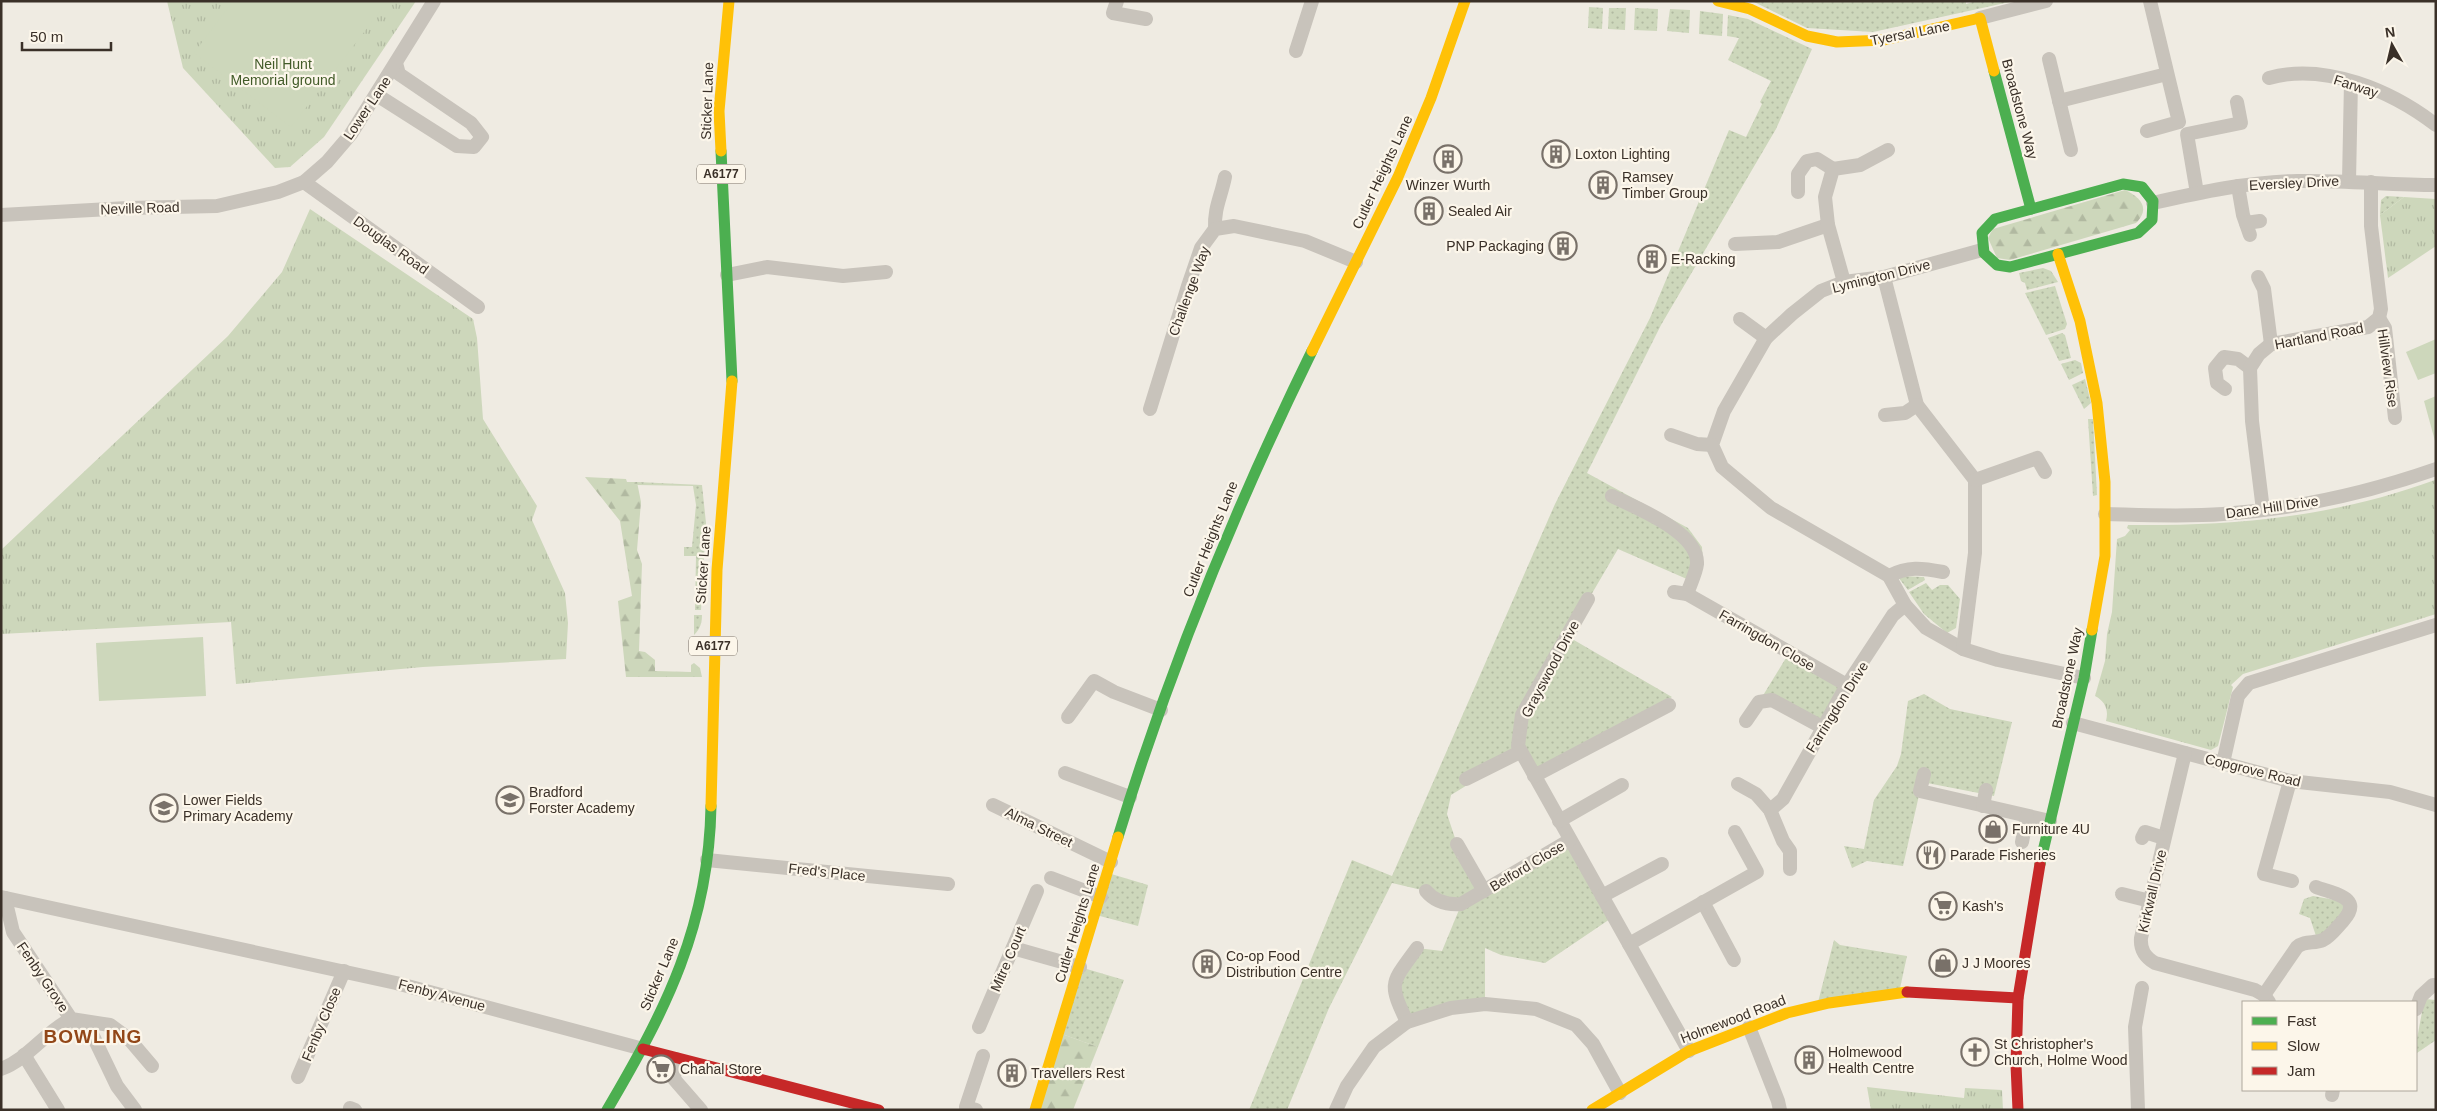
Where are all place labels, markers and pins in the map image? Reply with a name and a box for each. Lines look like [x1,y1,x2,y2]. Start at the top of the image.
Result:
building icon: Loxton Lighting [1541,139,1571,169]
building icon: Winzer Wurth [1433,144,1463,174]
place label: Loxton Lighting [1575,146,1670,162]
place label: Ramsey Timber Group [1622,169,1708,201]
building icon: Ramsey Timber Group [1588,170,1618,200]
place label: Winzer Wurth [1406,177,1490,193]
building icon: Sealed Air [1414,196,1444,226]
place label: Sealed Air [1448,203,1512,219]
building icon: PNP Packaging [1548,231,1578,261]
place label: PNP Packaging [1446,238,1544,254]
building icon: E-Racking [1637,244,1667,274]
place label: E-Racking [1671,251,1736,267]
place label: Bradford Forster Academy [529,784,635,816]
school or university icon: Bradford Forster Academy [495,785,525,815]
place label: Lower Fields Primary Academy [183,792,293,824]
school or university icon: Lower Fields Primary Academy [149,793,179,823]
shop icon: Furniture 4U [1978,814,2008,844]
place label: Furniture 4U [2012,821,2090,837]
restaurant icon: Parade Fisheries [1916,840,1946,870]
place label: Parade Fisheries [1950,847,2056,863]
supermarket icon: Kash's [1928,891,1958,921]
place label: Kash's [1962,898,2004,914]
place label: Co-op Food Distribution Centre [1226,948,1342,980]
shop icon: J J Moores [1928,948,1958,978]
building icon: Co-op Food Distribution Centre [1192,949,1222,979]
place label: J J Moores [1962,955,2030,971]
place label: St Christopher's Church, Holme Wood [1994,1036,2128,1068]
church icon: St Christopher's Church, Holme Wood [1960,1037,1990,1067]
place label: Holmewood Health Centre [1828,1044,1915,1076]
building icon: Holmewood Health Centre [1794,1045,1824,1075]
supermarket icon: Chahal Store [646,1054,676,1084]
building icon: Travellers Rest [997,1058,1027,1088]
place label: Chahal Store [680,1061,762,1077]
place label: Travellers Rest [1031,1065,1125,1081]

